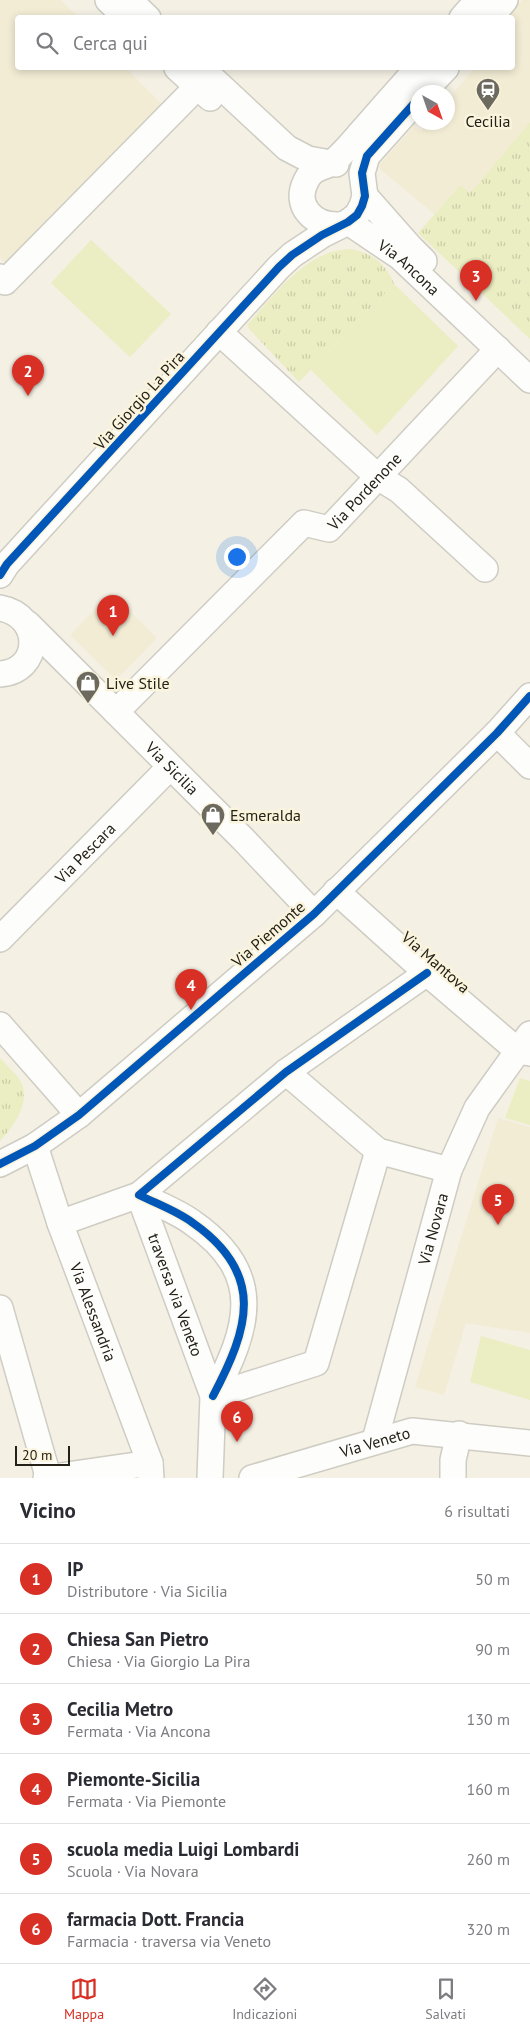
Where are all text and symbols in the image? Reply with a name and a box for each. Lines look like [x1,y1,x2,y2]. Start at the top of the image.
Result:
search box [15,15,515,70]
icon: search [33,29,61,57]
text: Cerca qui [73,31,148,55]
station icon: Cecilia [475,77,501,111]
north arrow [410,85,455,130]
place label: Cecilia [466,111,510,131]
street label: Via Ancona [373,235,444,299]
pin: 3 [460,260,492,301]
street label: Via Giorgio La Pira [89,346,189,454]
pin: 2 [12,355,44,396]
street label: Via Pordenone [323,448,406,535]
your location [224,544,250,570]
pin: 1 [97,595,129,636]
shop icon: Live Stile [75,670,101,704]
place label: Live Stile [106,673,170,693]
street label: Via Sicilia [141,737,203,799]
shop icon: Esmeralda [200,802,226,836]
place label: Esmeralda [230,805,301,825]
street label: Via Pescara [50,818,119,888]
street label: Via Piemonte [226,897,309,972]
street label: Via Mantova [397,926,474,997]
pin: 4 [175,969,207,1010]
pin: 5 [482,1184,514,1225]
street label: Via Novara [413,1191,452,1268]
street label: traversa via Veneto [144,1230,207,1359]
street label: Via Alessandria [65,1259,121,1364]
pin: 6 [221,1401,253,1442]
street label: Via Veneto [336,1422,412,1462]
scale bar [15,1443,70,1466]
text: 20 m [22,1446,52,1464]
text: Vicino [20,1497,76,1524]
text: 6 risultati [444,1501,510,1521]
text: IP [67,1557,83,1581]
text: 1 [31,1569,41,1589]
text: 50 m [475,1569,510,1589]
text: Distributore · Via Sicilia [67,1581,227,1601]
text: Chiesa San Pietro [67,1627,209,1651]
text: 2 [31,1639,41,1659]
text: 90 m [475,1639,510,1659]
text: Chiesa · Via Giorgio La Pira [67,1651,251,1671]
text: Cecilia Metro [67,1697,173,1721]
text: 3 [31,1709,41,1729]
text: 130 m [467,1709,510,1729]
text: Fermata · Via Ancona [67,1721,211,1741]
text: Piemonte-Sicilia [67,1767,200,1791]
text: 4 [31,1779,41,1799]
text: 160 m [467,1779,510,1799]
text: Fermata · Via Piemonte [67,1791,226,1811]
text: scuola media Luigi Lombardi [67,1837,299,1861]
text: 5 [31,1849,41,1869]
text: 260 m [467,1849,510,1869]
text: Scuola · Via Novara [67,1861,199,1881]
text: farmacia Dott. Francia [67,1907,244,1931]
text: 6 [31,1919,41,1939]
text: 320 m [467,1919,510,1939]
text: Farmacia · traversa via Veneto [67,1931,271,1951]
tab: Mappa [64,1975,104,2023]
tab: Indicazioni [232,1975,297,2023]
tab: Salvati [425,1975,466,2023]

